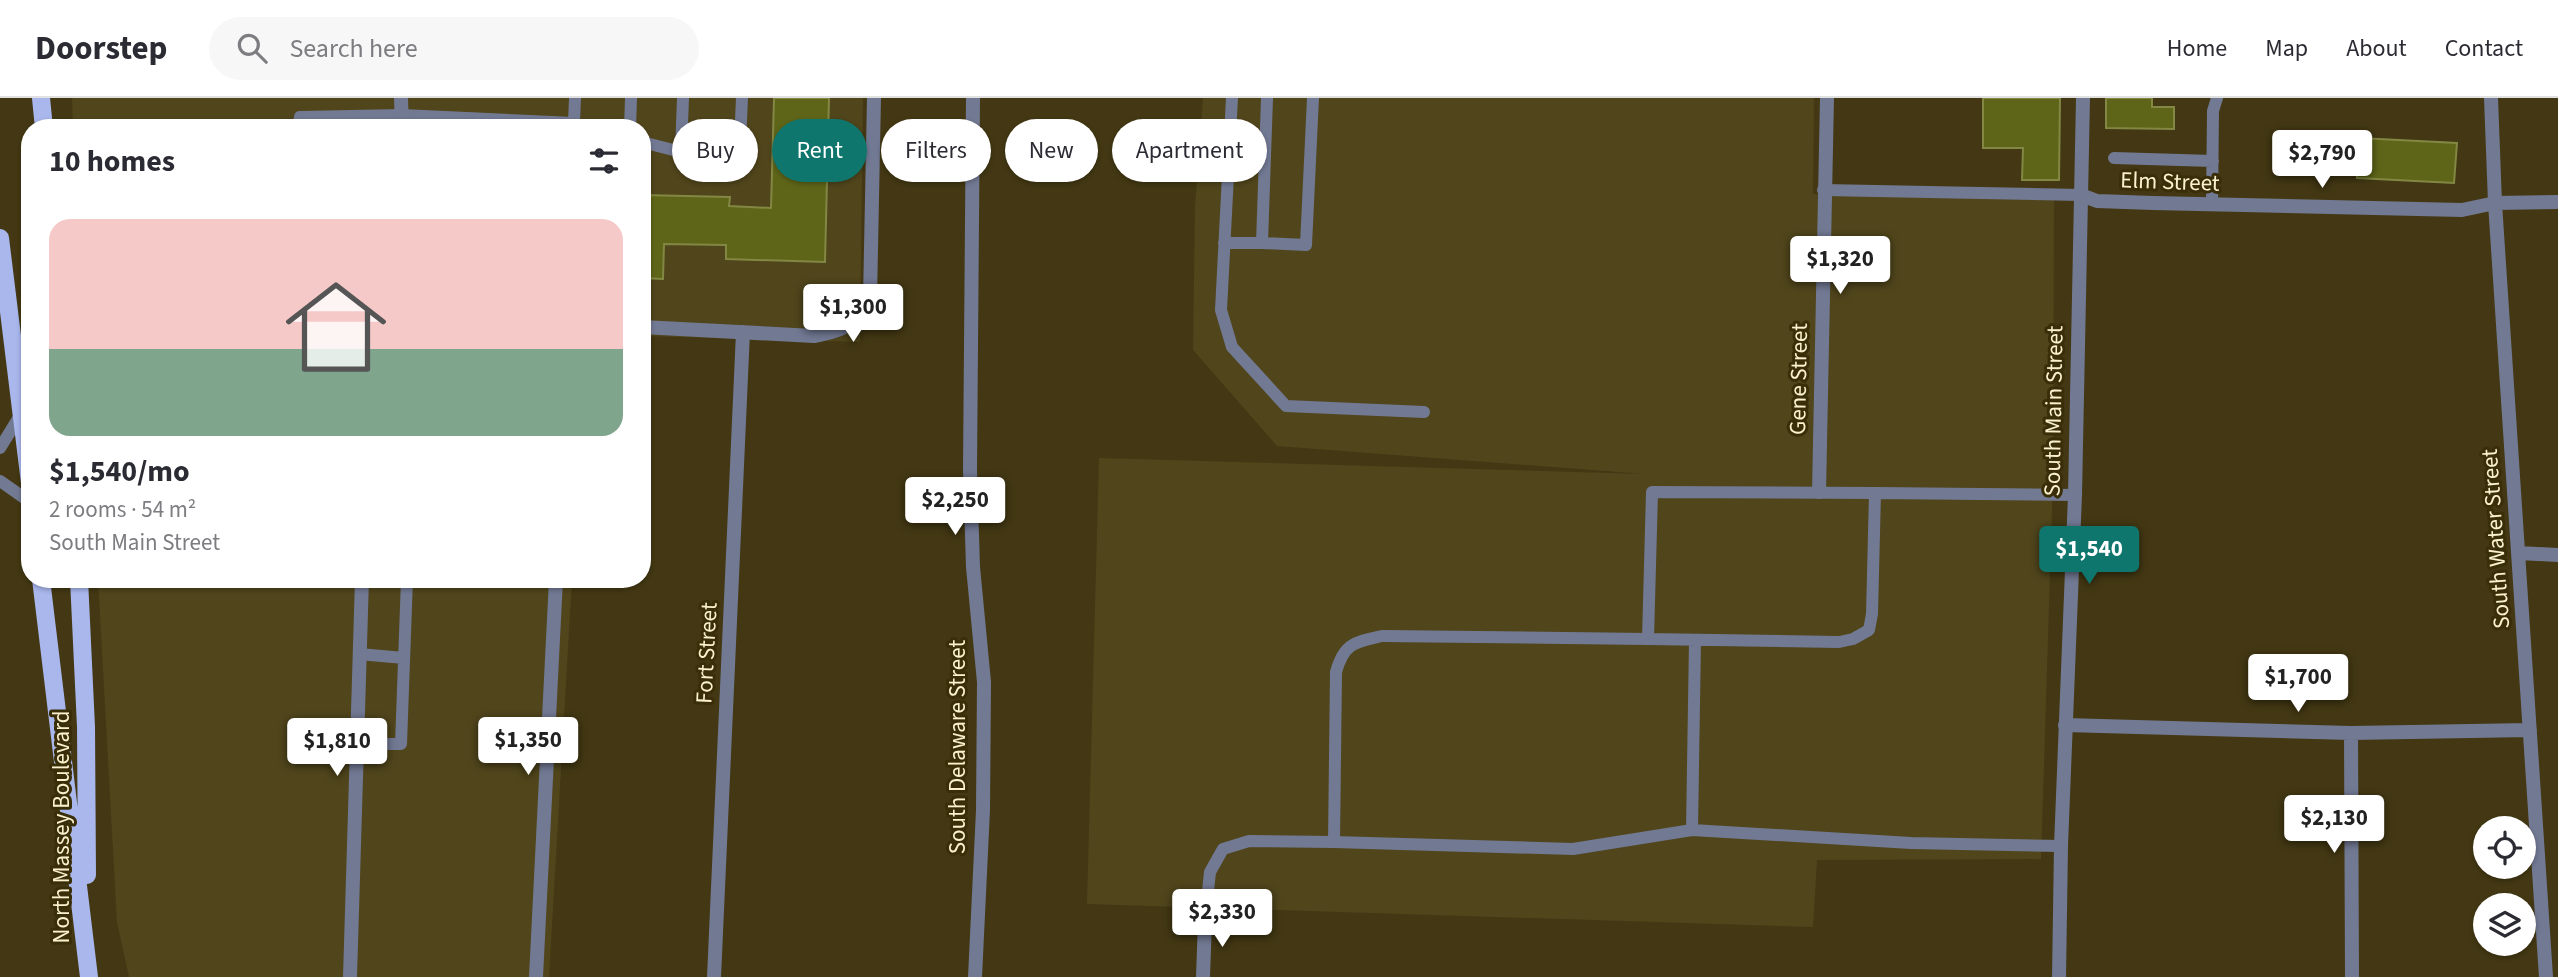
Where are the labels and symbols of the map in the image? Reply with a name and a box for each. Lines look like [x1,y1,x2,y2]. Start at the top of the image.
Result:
pin: $2,790 [2265,130,2379,190]
street label: Elm Street [2120,163,2220,200]
pin: $1,320 [1783,236,1897,296]
pin: $1,300 [796,285,910,344]
street label: Gene Street [1781,323,1816,435]
street label: South Main Street [2036,325,2071,497]
street label: South Water Street [2473,448,2518,630]
pin: $2,250 [898,478,1012,537]
pin: $1,540 [2032,526,2146,586]
street label: Fort Street [687,601,726,705]
street label: South Delaware Street [941,640,974,854]
pin: $1,700 [2241,654,2355,714]
street label: North Massey Boulevard [45,711,78,943]
pin: $1,810 [280,718,394,778]
pin: $1,350 [471,718,585,777]
pin: $2,130 [2277,796,2391,855]
pin: $2,330 [1165,890,1279,949]

